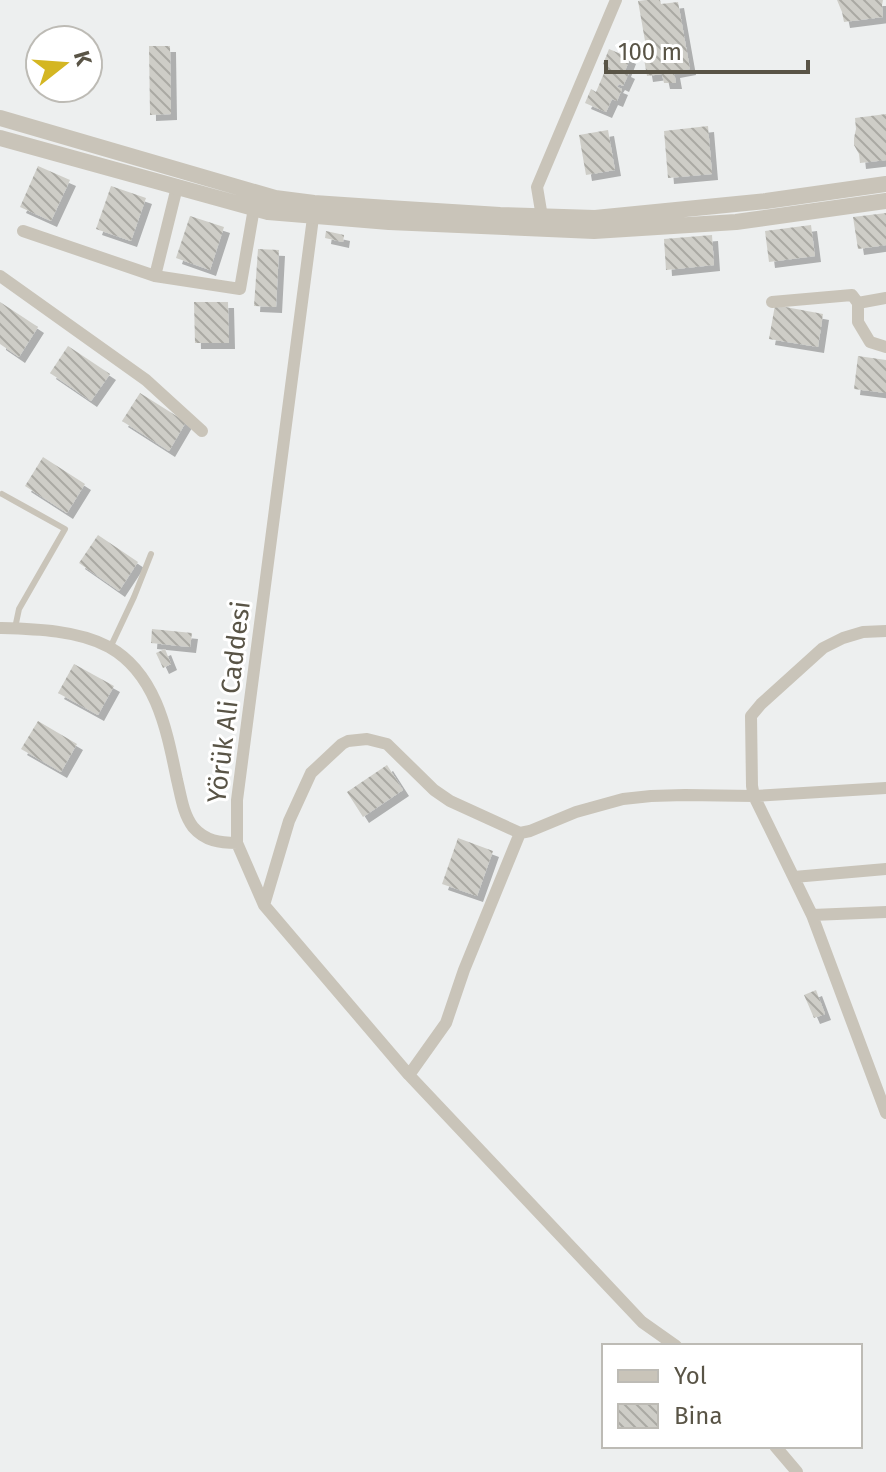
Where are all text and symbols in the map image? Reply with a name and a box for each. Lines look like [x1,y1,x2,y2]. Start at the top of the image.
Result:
north arrow [24,24,104,104]
scale bar [606,24,808,74]
text: 100 m [618,38,682,66]
text: K [68,48,98,70]
street label: Yörük Ali Caddesi [201,599,257,805]
legend [602,1344,862,1448]
text: Yol [674,1362,707,1390]
text: Bina [674,1402,722,1430]

